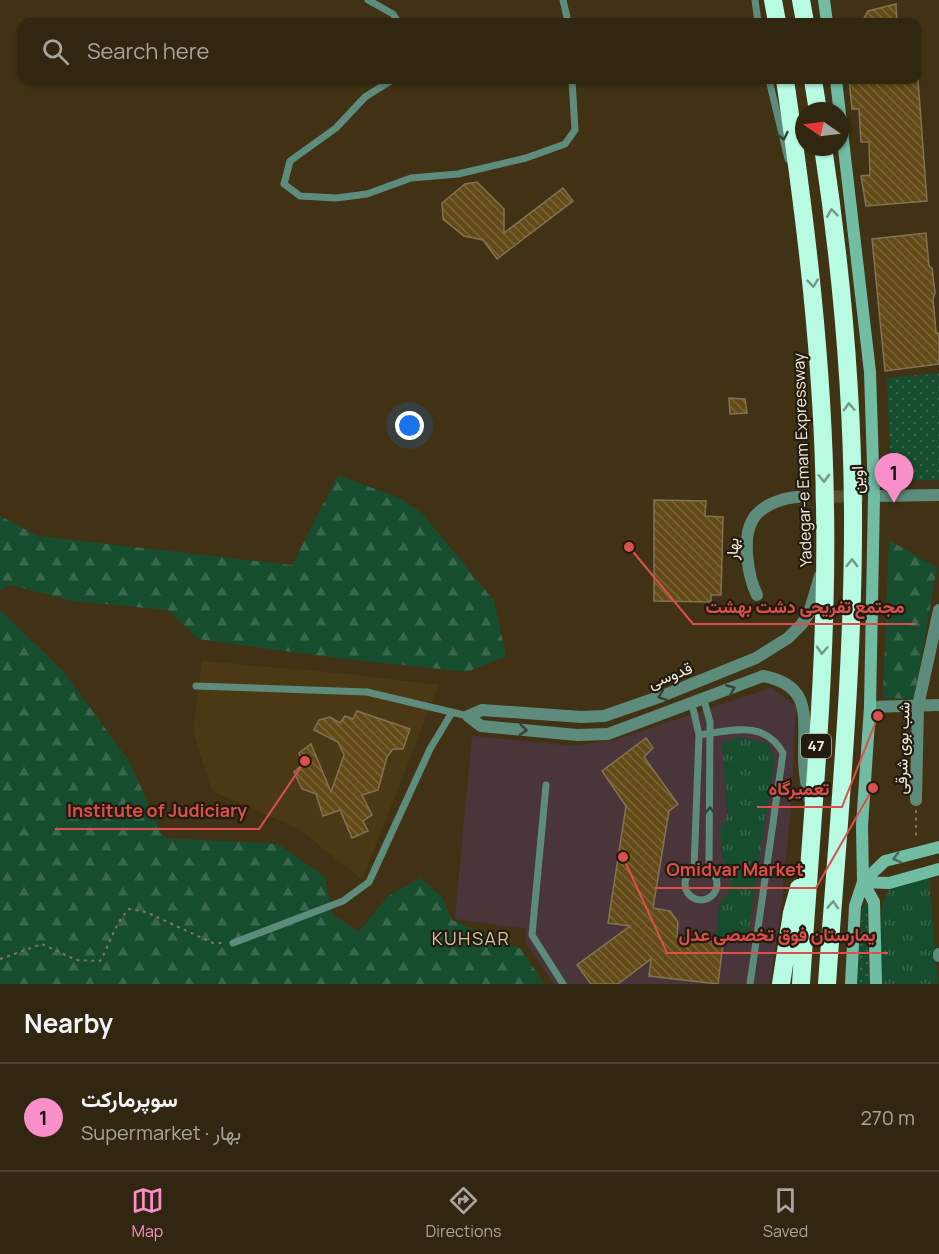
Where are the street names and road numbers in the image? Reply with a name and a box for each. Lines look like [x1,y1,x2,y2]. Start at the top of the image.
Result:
street label: Yadegar-e Emam Expressway [787,352,817,567]
street label: اوین [846,466,868,494]
street label: بهار [721,537,743,562]
street label: قدوسی [645,656,695,694]
street label: شب بوی شرقی [889,701,915,795]
road number: 47 [801,734,831,758]

